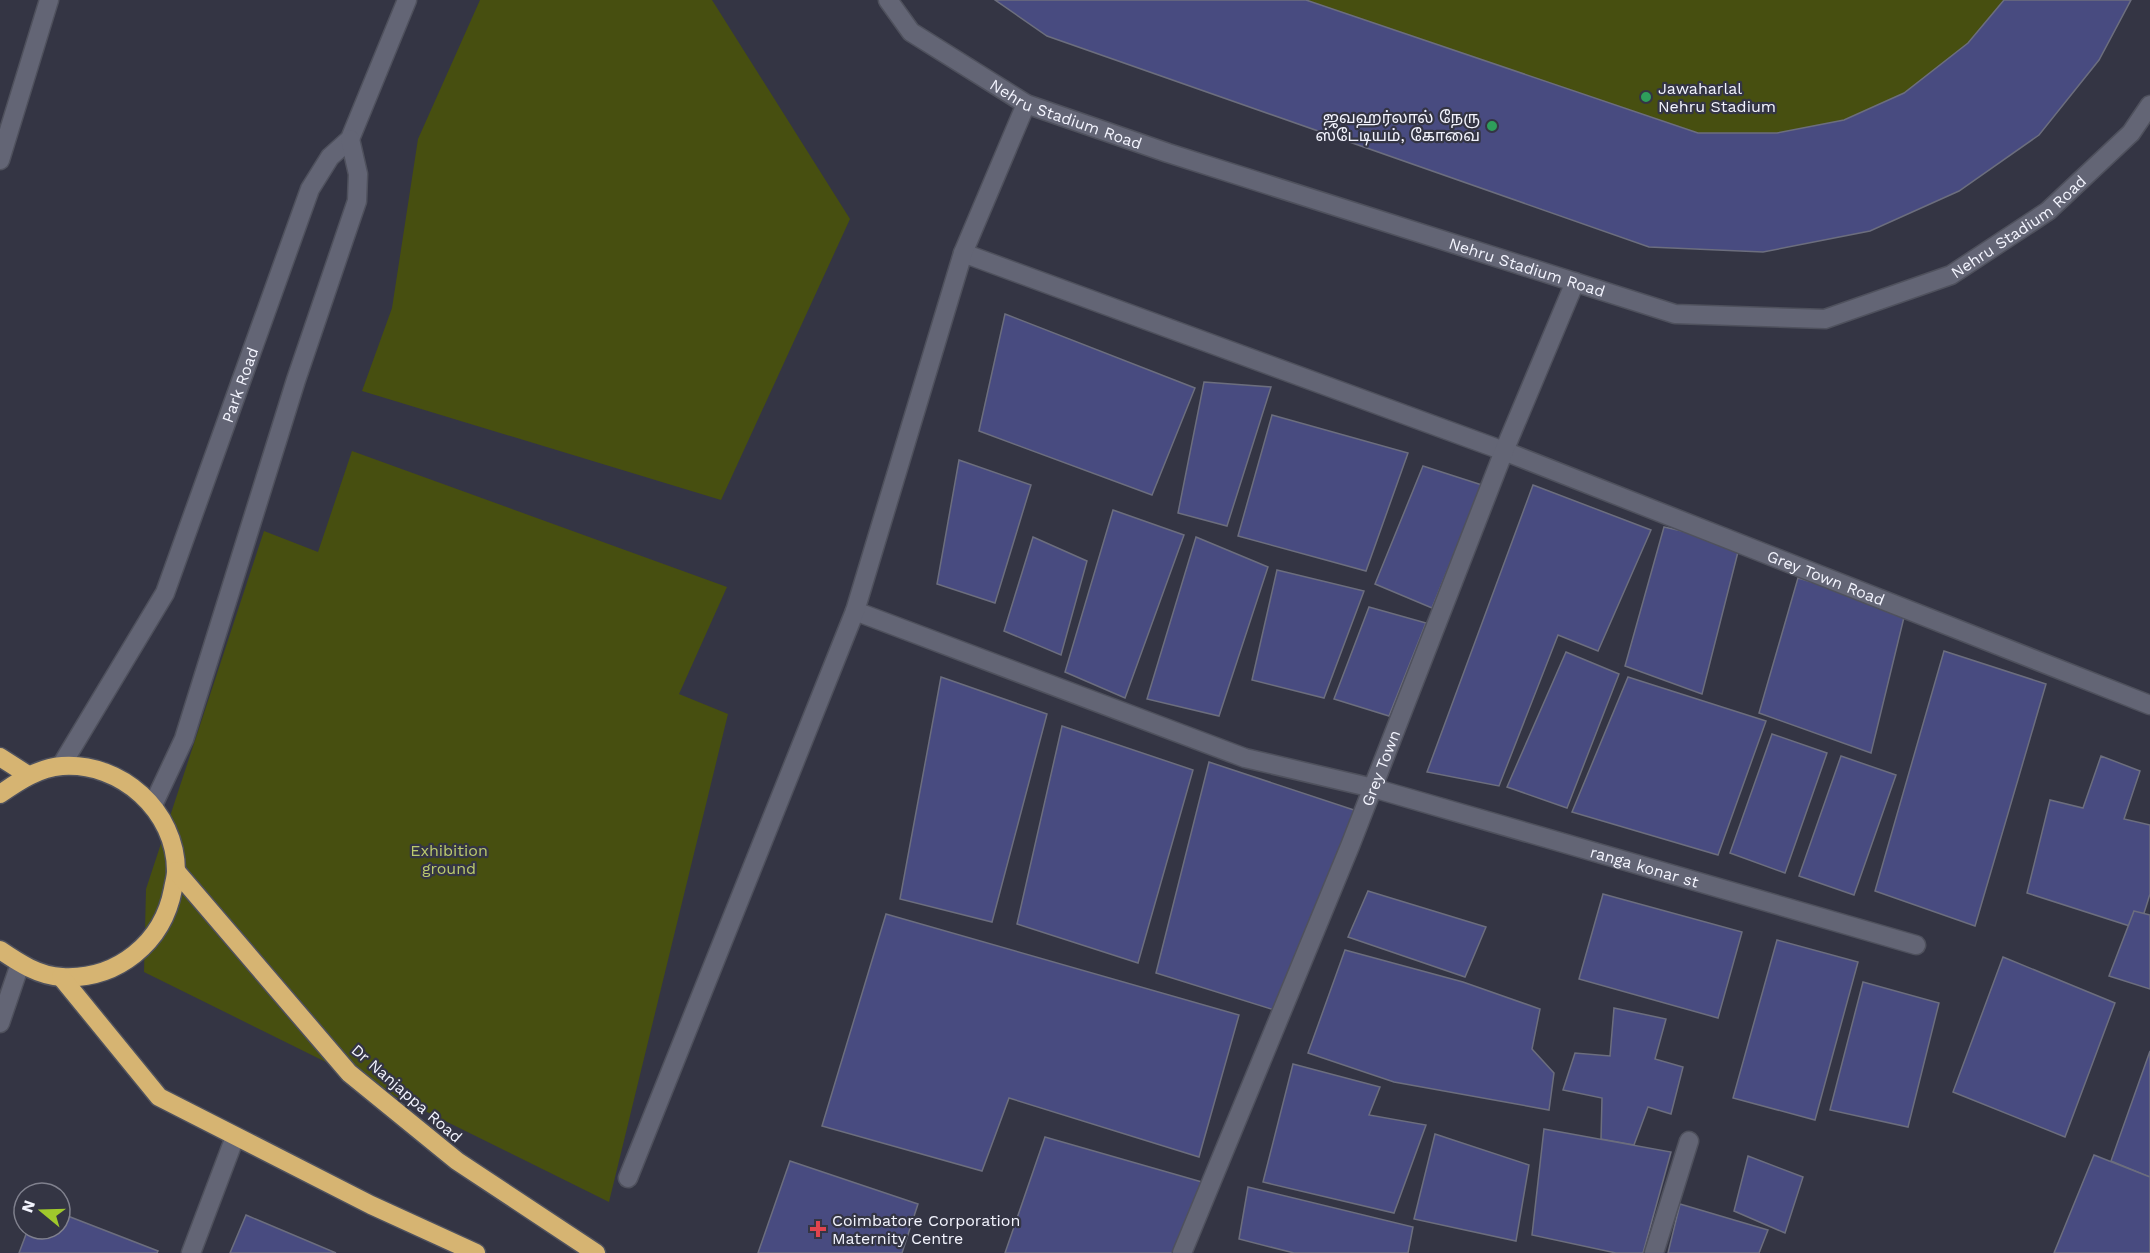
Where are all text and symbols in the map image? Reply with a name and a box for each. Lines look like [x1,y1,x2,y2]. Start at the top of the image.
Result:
street label: Nehru Stadium Road [986,75,1145,153]
place label: Jawaharlal Nehru Stadium [1658,79,1776,116]
marker: Jawaharlal Nehru Stadium [1639,90,1653,104]
place label: ஜவஹர்லால் நேரு ஸ்டேடியம், கோவை [1316,108,1480,146]
marker: ஜவஹர்லால் நேரு ஸ்டேடியம், கோவை [1485,119,1499,133]
street label: Nehru Stadium Road [1948,171,2090,282]
street label: Nehru Stadium Road [1446,234,1607,301]
street label: Park Road [218,345,262,425]
street label: Grey Town Road [1764,546,1887,610]
street label: Grey Town [1357,727,1404,809]
park label: Exhibition ground [410,841,488,878]
street label: ranga konar st [1588,842,1701,892]
street label: Dr Nanjappa Road [348,1040,466,1147]
north arrow [12,1181,72,1241]
text: N [17,1198,39,1215]
place label: Coimbatore Corporation Maternity Centre [832,1211,1020,1248]
marker: Coimbatore Corporation Maternity Centre [809,1220,827,1238]

